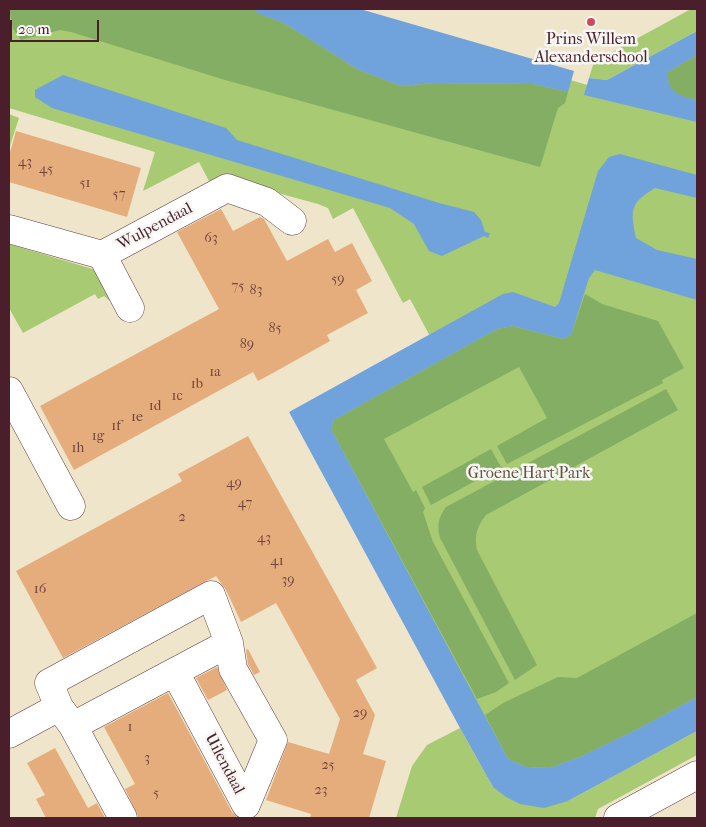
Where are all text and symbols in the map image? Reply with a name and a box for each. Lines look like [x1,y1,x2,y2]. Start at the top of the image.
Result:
scale bar [12,10,101,42]
marker: Prins Willem Alexanderschool [585,16,597,28]
text: 20 m [18,20,50,38]
place label: Prins Willem Alexanderschool [534,30,648,68]
house number: 43 [18,155,32,171]
house number: 45 [39,162,53,178]
house number: 51 [79,176,91,192]
house number: 57 [113,187,125,203]
street label: Wulpendaal [114,199,196,255]
house number: 63 [204,231,218,247]
house number: 59 [331,272,345,288]
house number: 75 [232,279,244,295]
house number: 83 [250,283,262,299]
house number: 85 [268,321,282,337]
house number: 89 [240,337,254,353]
house number: 1a [209,365,221,381]
house number: 1b [191,377,203,393]
house number: 1c [171,389,183,405]
house number: 1d [149,399,161,415]
house number: 1e [131,410,143,426]
house number: 1f [111,419,121,435]
house number: 1g [92,429,104,445]
house number: 1h [72,441,84,457]
park label: Groene Hart Park [468,464,590,484]
house number: 49 [226,476,242,492]
house number: 47 [238,496,252,512]
house number: 2 [178,510,186,526]
house number: 43 [257,531,271,547]
house number: 41 [270,554,284,570]
house number: 39 [281,573,295,589]
house number: 16 [34,582,46,598]
house number: 29 [353,706,367,722]
house number: 1 [128,720,132,736]
street label: Uilendaal [200,730,248,798]
house number: 3 [144,751,150,767]
house number: 25 [321,758,335,774]
house number: 23 [315,783,327,799]
house number: 5 [153,786,159,802]

